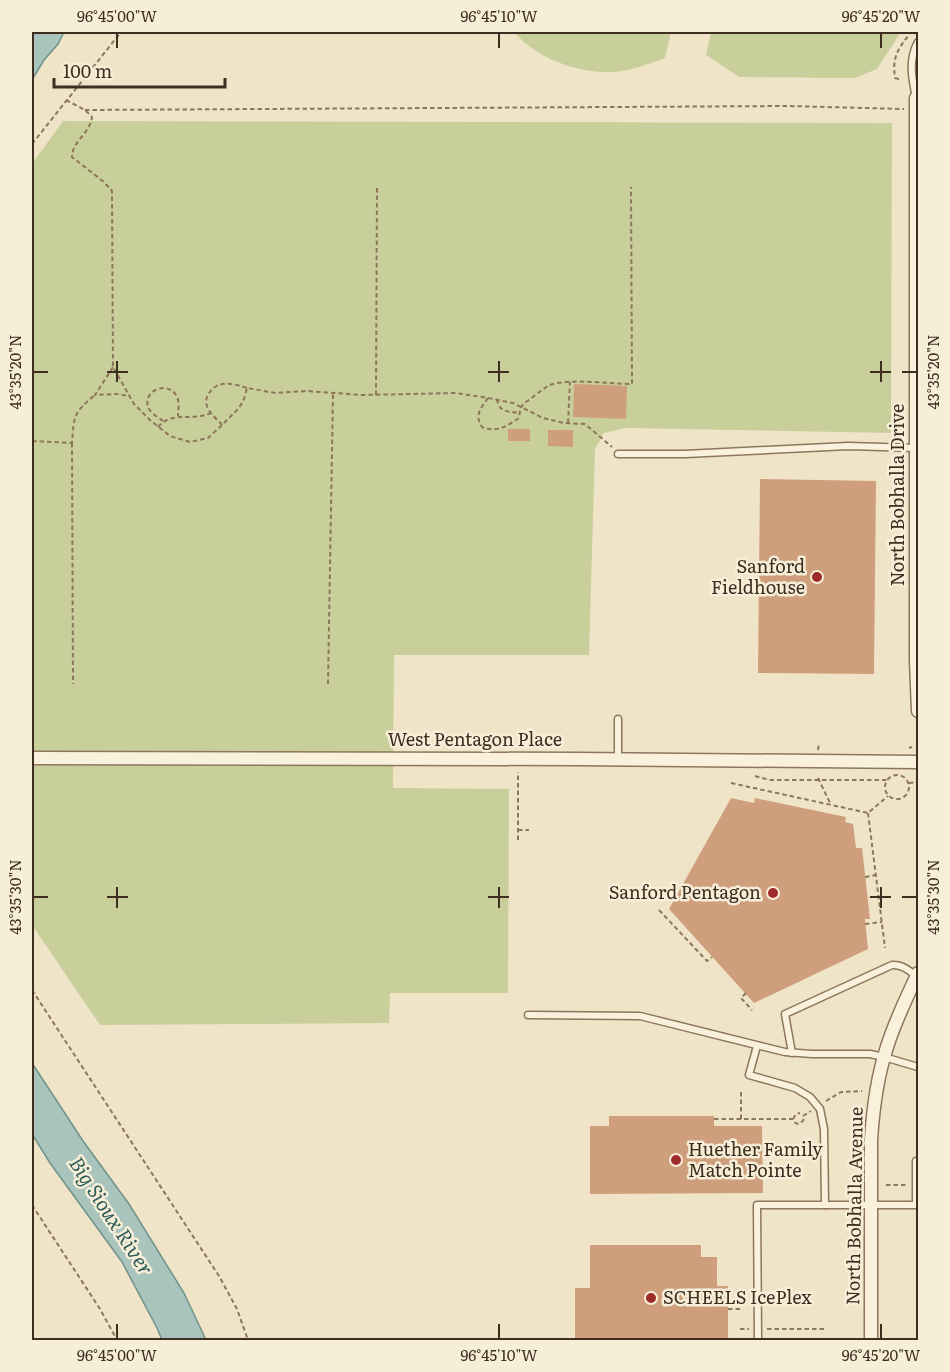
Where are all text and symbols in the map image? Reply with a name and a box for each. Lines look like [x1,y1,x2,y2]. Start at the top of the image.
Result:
text: 96°45'00"W [77,4,157,27]
text: 96°45'10"W [460,4,538,27]
text: 96°45'20"W [842,4,921,27]
scale bar [54,51,225,89]
text: 100 m [63,57,112,84]
text: 43°35'20"N [3,334,26,410]
text: 43°35'20"N [921,334,944,410]
street label: North Bobhalla Drive [883,404,910,586]
place label: Sanford Fieldhouse [711,552,805,600]
marker: Sanford Fieldhouse [810,570,824,584]
street label: West Pentagon Place [388,725,562,752]
text: 43°35'30"N [3,859,26,935]
text: 43°35'30"N [921,859,944,935]
place label: Sanford Pentagon [609,878,761,905]
marker: Sanford Pentagon [766,886,780,900]
street label: North Bobhalla Avenue [838,1106,869,1305]
place label: Huether Family Match Pointe [688,1135,823,1183]
water label: Big Sioux River [63,1150,162,1280]
marker: Huether Family Match Pointe [669,1153,683,1167]
place label: SCHEELS IcePlex [663,1283,812,1310]
marker: SCHEELS IcePlex [644,1291,658,1305]
text: 96°45'00"W [77,1343,157,1366]
text: 96°45'10"W [460,1343,538,1366]
text: 96°45'20"W [842,1343,921,1366]

